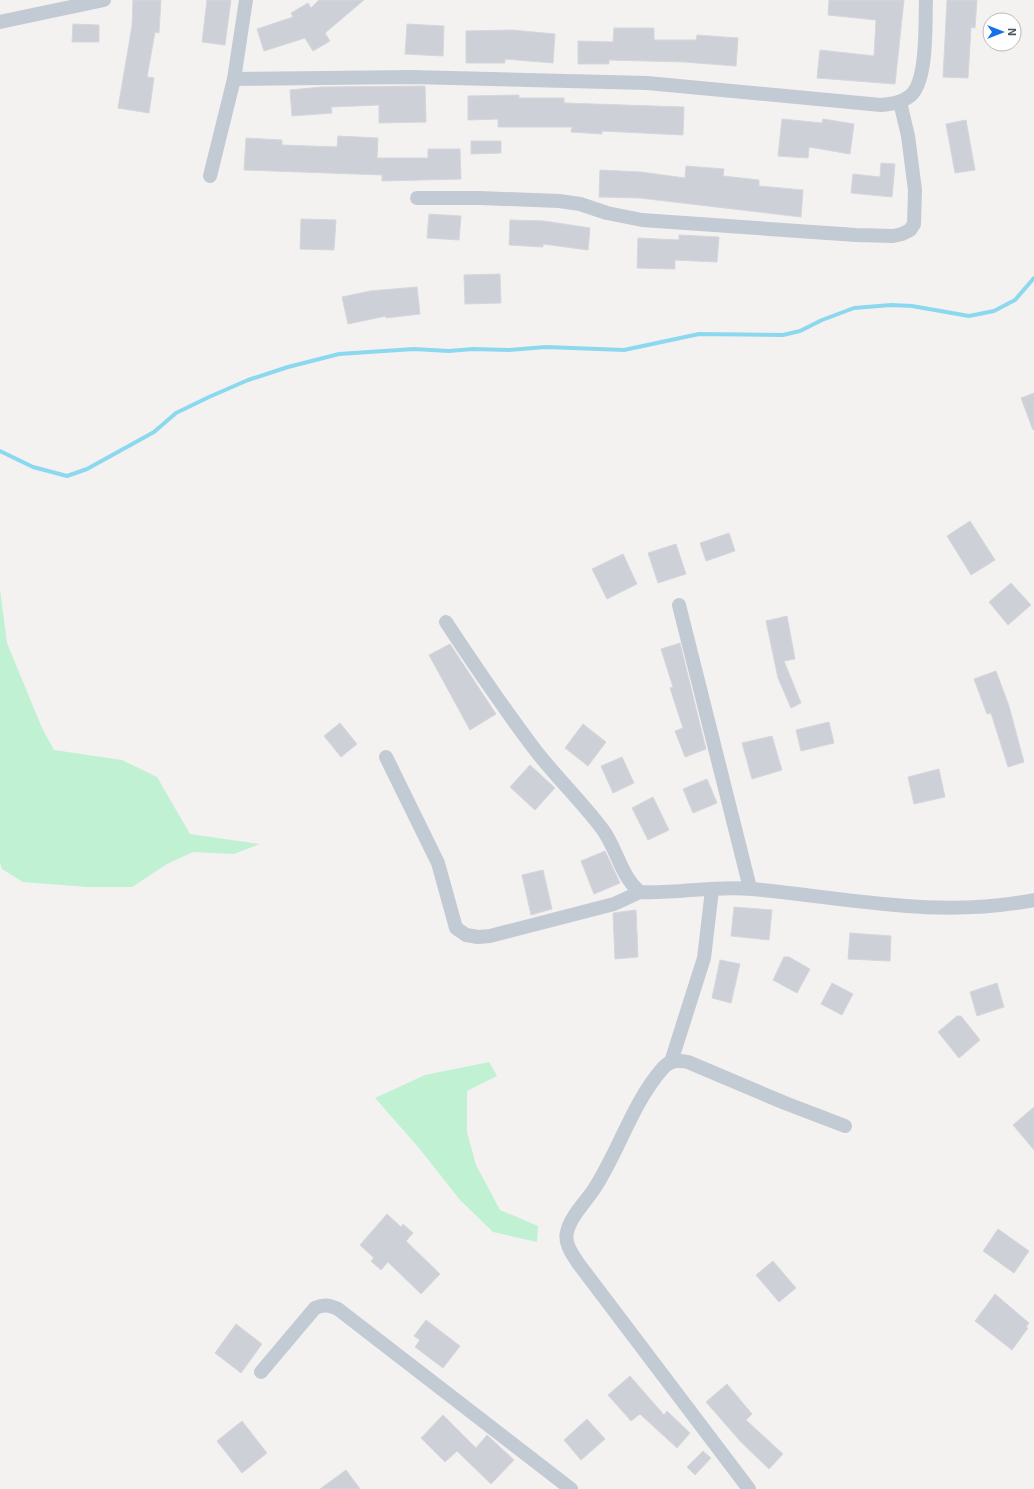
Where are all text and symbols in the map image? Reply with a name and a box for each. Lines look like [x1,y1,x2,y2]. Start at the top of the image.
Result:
north arrow [982,12,1022,52]
text: N [1006,28,1019,36]

